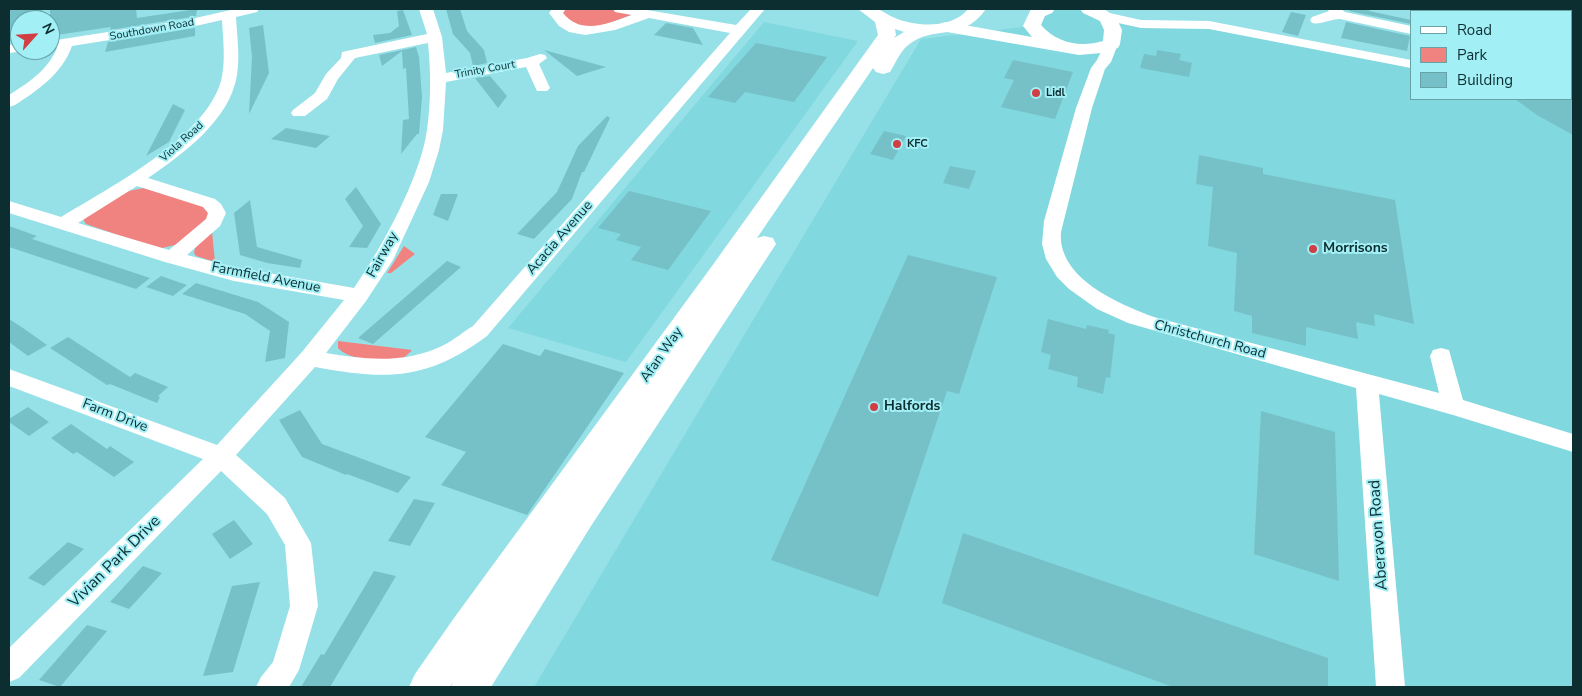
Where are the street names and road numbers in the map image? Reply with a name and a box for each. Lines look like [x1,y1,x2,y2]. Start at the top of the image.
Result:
street label: Southdown Road [109,16,195,44]
street label: Trinity Court [454,58,516,82]
street label: Viola Road [158,119,206,165]
street label: Acacia Avenue [523,198,597,278]
street label: Fairway [364,229,402,281]
street label: Farmfield Avenue [210,259,322,297]
street label: Christchurch Road [1152,317,1268,363]
street label: Afan Way [637,324,687,386]
street label: Farm Drive [80,396,150,436]
street label: Aberavon Road [1366,479,1392,591]
street label: Vivian Park Drive [65,512,165,612]

